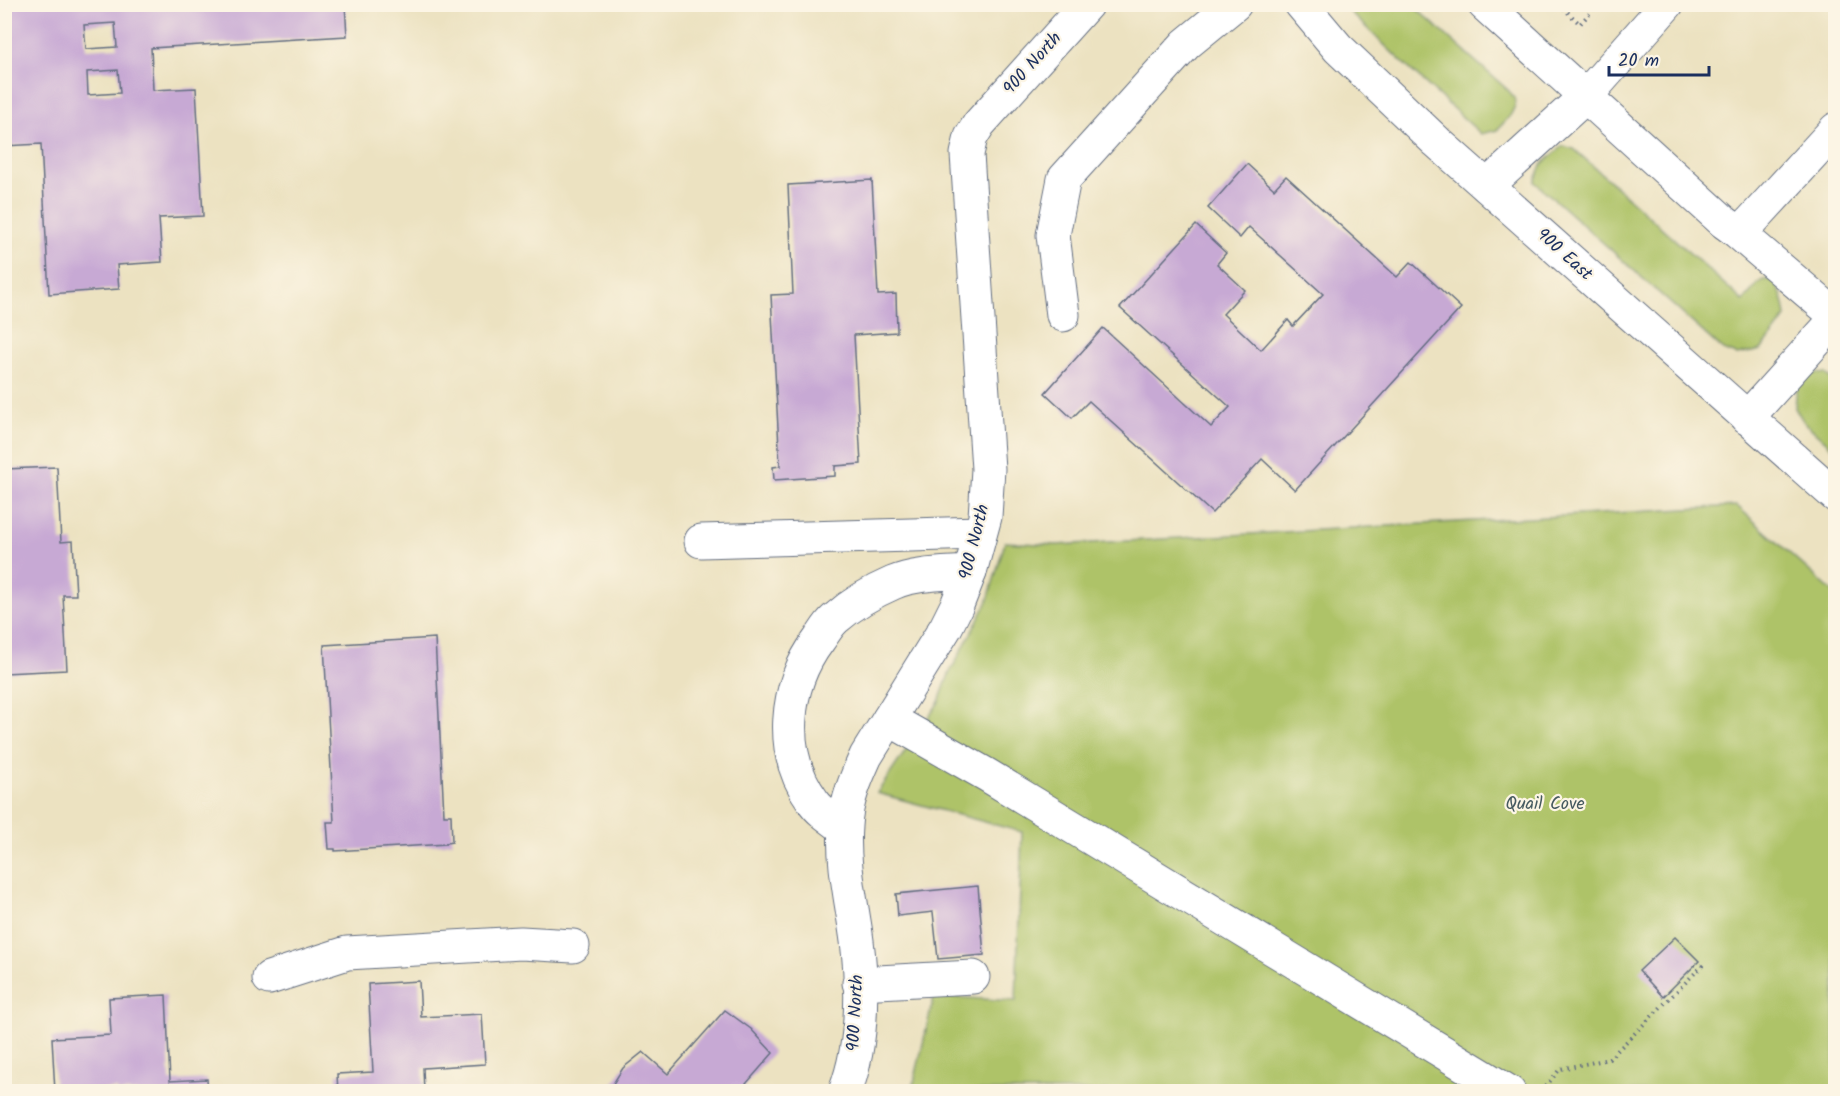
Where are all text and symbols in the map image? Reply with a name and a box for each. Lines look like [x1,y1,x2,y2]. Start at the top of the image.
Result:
street label: 900 North [996,26,1070,102]
scale bar [1609,39,1710,77]
text: 20 m [1618,47,1659,76]
street label: 900 East [1529,222,1600,289]
street label: 900 North [952,501,998,583]
park label: Quail Cove [1505,790,1585,819]
street label: 900 North [840,974,872,1052]

